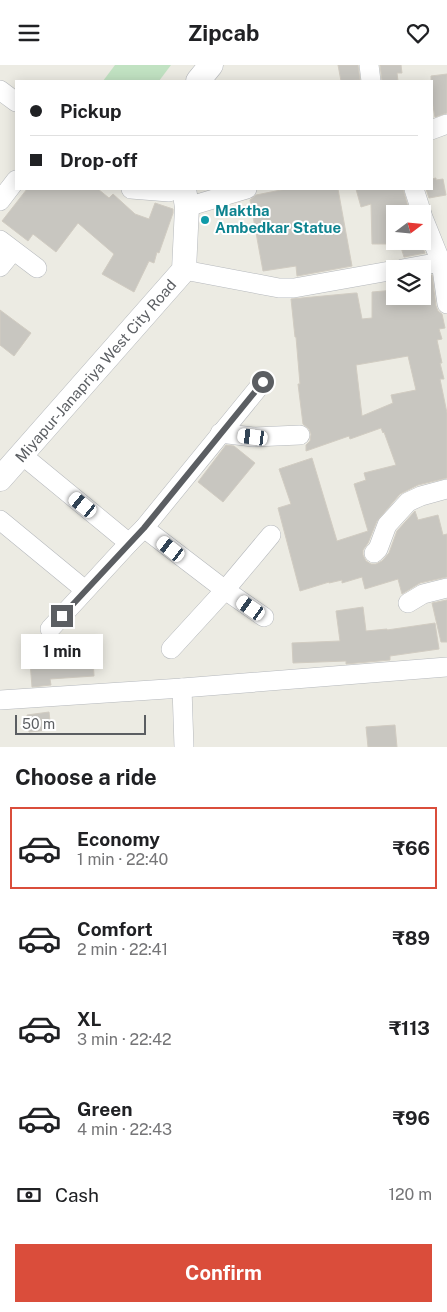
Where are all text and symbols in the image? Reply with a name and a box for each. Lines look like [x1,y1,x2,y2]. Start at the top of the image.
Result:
icon: menu [15,19,43,47]
icon: heart [404,19,432,47]
text: Zipcab [188,20,259,46]
text: Pickup [60,100,122,122]
text: Drop-off [60,149,137,171]
place label: Maktha Ambedkar Statue [215,202,341,236]
north arrow [386,205,431,250]
map controls [386,205,431,305]
marker: Maktha Ambedkar Statue [199,214,211,226]
button: layers [386,260,431,305]
street label: Miyapur-Janapriya West City Road [12,276,180,465]
route start [252,371,274,393]
car [237,428,268,446]
car [66,490,99,520]
car [154,534,187,564]
car [234,593,267,623]
route end [51,605,73,627]
callout: 1 min [21,633,103,669]
text: 1 min [43,642,81,661]
scale bar [15,712,146,735]
text: 50 m [22,716,55,732]
text: Choose a ride [15,764,157,790]
icon: car [17,826,62,871]
text: Economy [77,828,160,850]
text: ₹66 [393,837,430,859]
text: 1 min · 22:40 [77,850,168,869]
icon: car [17,916,62,961]
text: Comfort [77,918,153,940]
text: ₹89 [393,927,430,949]
text: 2 min · 22:41 [77,940,168,959]
icon: car [17,1006,62,1051]
text: XL [77,1008,102,1030]
text: ₹113 [389,1017,430,1039]
text: 3 min · 22:42 [77,1030,172,1049]
icon: car [17,1096,62,1141]
text: Green [77,1098,132,1120]
text: ₹96 [393,1107,430,1129]
text: 4 min · 22:43 [77,1120,172,1139]
icon: cash [15,1181,43,1209]
text: Cash [55,1184,99,1206]
text: 120 m [388,1185,432,1204]
button: Confirm [15,1244,432,1302]

